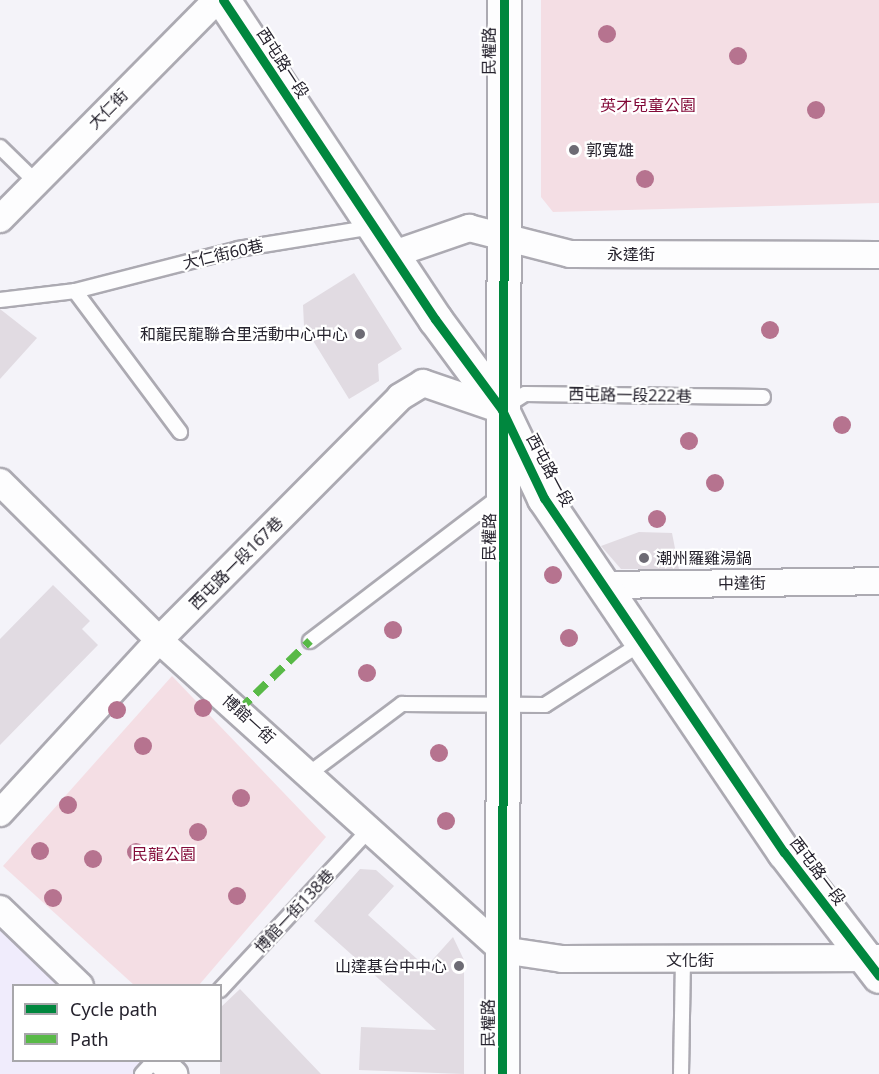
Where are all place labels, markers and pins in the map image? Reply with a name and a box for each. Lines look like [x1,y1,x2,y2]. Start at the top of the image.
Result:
place label: 郭寬雄 [586,140,634,160]
marker: 郭寬雄 [567,143,581,157]
place label: 和龍民龍聯合里活動中心中心 [140,324,348,344]
marker: 和龍民龍聯合里活動中心中心 [353,327,367,341]
place label: 潮州羅雞湯鍋 [656,548,752,568]
marker: 潮州羅雞湯鍋 [637,551,651,565]
place label: 山達基台中中心 [335,956,447,976]
marker: 山達基台中中心 [452,959,466,973]

